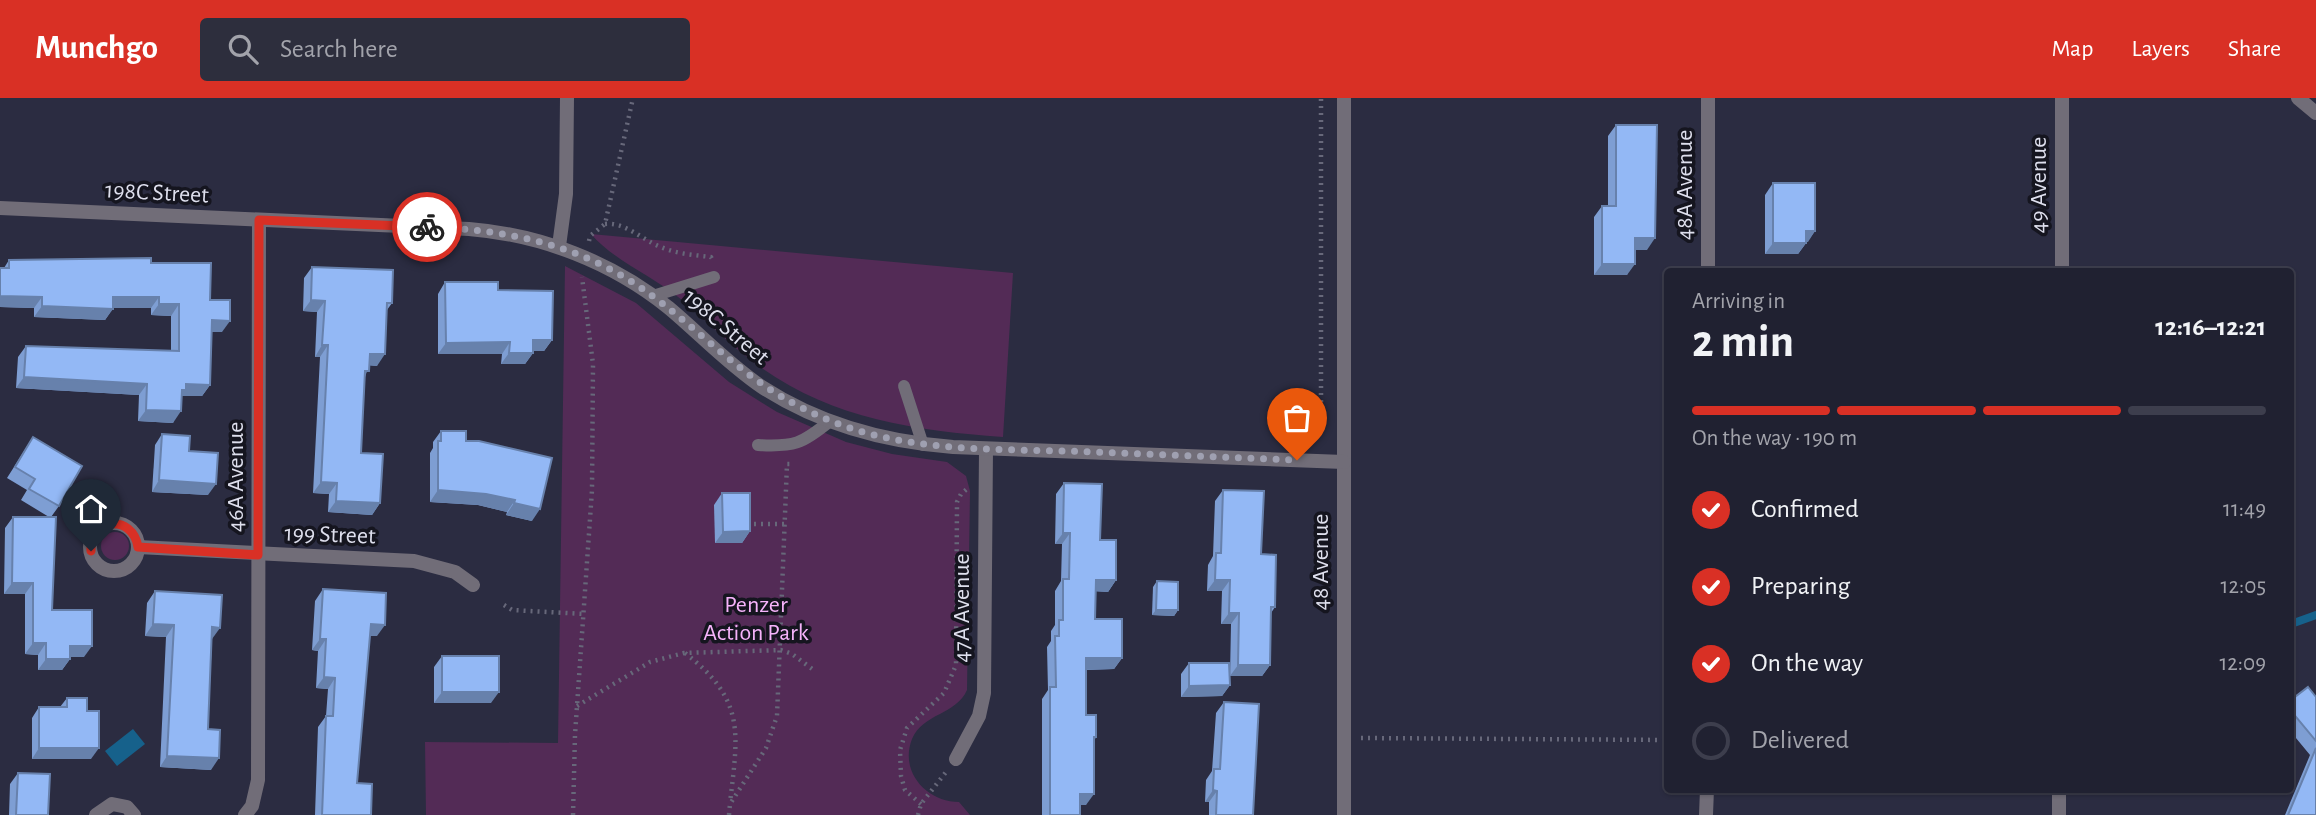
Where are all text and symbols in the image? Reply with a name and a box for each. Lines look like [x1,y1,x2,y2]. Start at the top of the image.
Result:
search box [200,18,690,81]
icon: search [224,30,262,68]
text: Munchgo [35,32,158,65]
text: Search here [280,36,398,62]
text: Map [2051,37,2093,61]
text: Layers [2131,37,2190,61]
text: Share [2228,37,2281,61]
street label: 48A Avenue [1673,130,1697,240]
street label: 49 Avenue [2027,137,2051,233]
street label: 198C Street [105,178,210,208]
courier [392,192,462,262]
icon: bike [408,208,446,246]
street label: 198C Street [679,284,774,370]
text: Arriving in [1692,290,1785,313]
text: 12:16–12:21 [2155,314,2266,340]
text: 2 min [1692,319,1794,365]
pin [1267,388,1327,460]
icon: bag [1278,399,1316,437]
street label: 46A Avenue [224,422,248,532]
text: On the way · 190 m [1692,427,1857,450]
pin [61,479,121,551]
icon: home [72,490,110,528]
icon: check [1692,491,1730,529]
text: Confirmed [1751,496,1859,522]
text: 11:49 [2223,498,2266,521]
street label: 48 Avenue [1309,514,1333,610]
street label: 199 Street [284,521,376,549]
street label: 47A Avenue [950,553,974,663]
icon: check [1692,568,1730,606]
text: Preparing [1751,573,1850,599]
text: 12:05 [2221,575,2266,598]
park label: Penzer Action Park [703,593,809,645]
icon: check [1692,645,1730,683]
text: On the way [1751,650,1863,676]
text: 12:09 [2219,652,2266,675]
text: Delivered [1751,727,1849,753]

